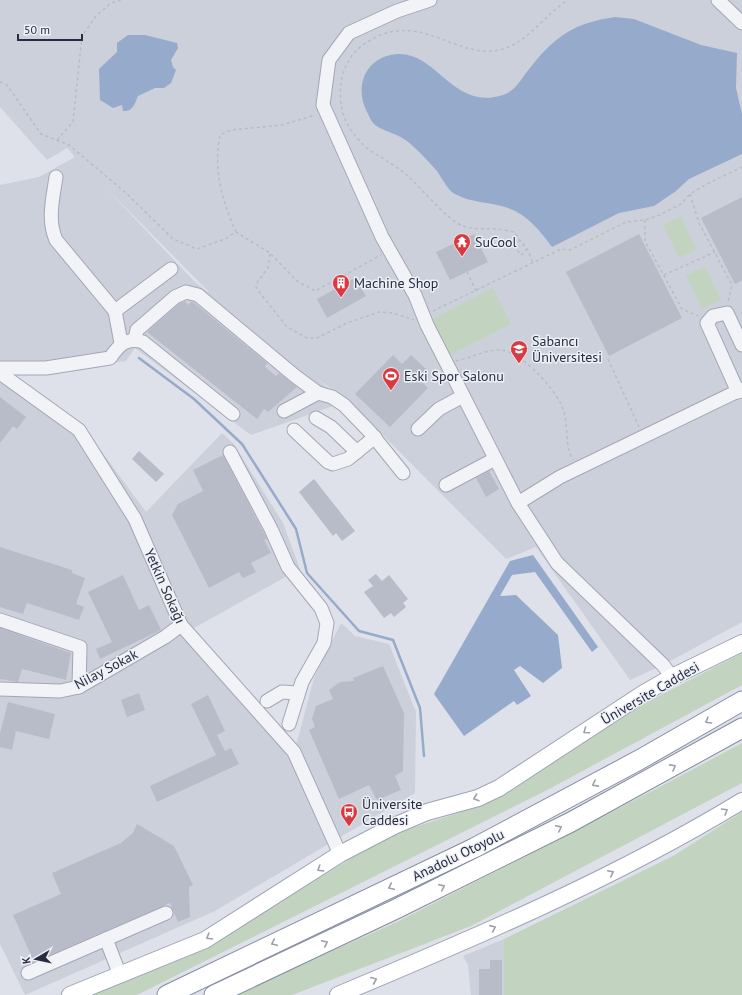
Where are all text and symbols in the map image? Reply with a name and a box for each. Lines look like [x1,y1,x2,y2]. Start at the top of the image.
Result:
scale bar [18,16,82,42]
text: 50 m [24,22,50,37]
temple icon: SuCool [452,232,472,257]
place label: SuCool [475,233,517,251]
building icon: Machine Shop [331,273,351,298]
place label: Machine Shop [354,274,438,292]
place label: Sabancı Üniversitesi [532,332,602,366]
school or university icon: Sabancı Üniversitesi [509,339,529,364]
sports icon: Eski Spor Salonu [381,366,401,391]
place label: Eski Spor Salonu [404,367,504,385]
street label: Yetkin Sokağı [140,546,190,626]
street label: Nilay Sokak [71,645,141,693]
street label: Üniversite Caddesi [598,658,702,728]
one-way arrow [705,717,712,724]
one-way arrow [584,726,591,733]
one-way arrow [669,764,676,771]
one-way arrow [591,779,599,787]
one-way arrow [472,794,479,802]
place label: Üniversite Caddesi [362,795,422,829]
bus stop icon: Üniversite Caddesi [339,802,359,827]
one-way arrow [721,808,728,816]
street label: Anadolu Otoyolu [409,825,507,885]
one-way arrow [554,826,562,833]
one-way arrow [317,864,324,871]
one-way arrow [607,870,614,878]
one-way arrow [388,882,396,890]
one-way arrow [438,884,446,892]
one-way arrow [489,925,497,933]
one-way arrow [206,932,213,940]
one-way arrow [271,938,278,946]
north arrow [16,939,56,979]
one-way arrow [321,940,328,948]
text: K [19,956,34,965]
one-way arrow [370,977,378,985]

